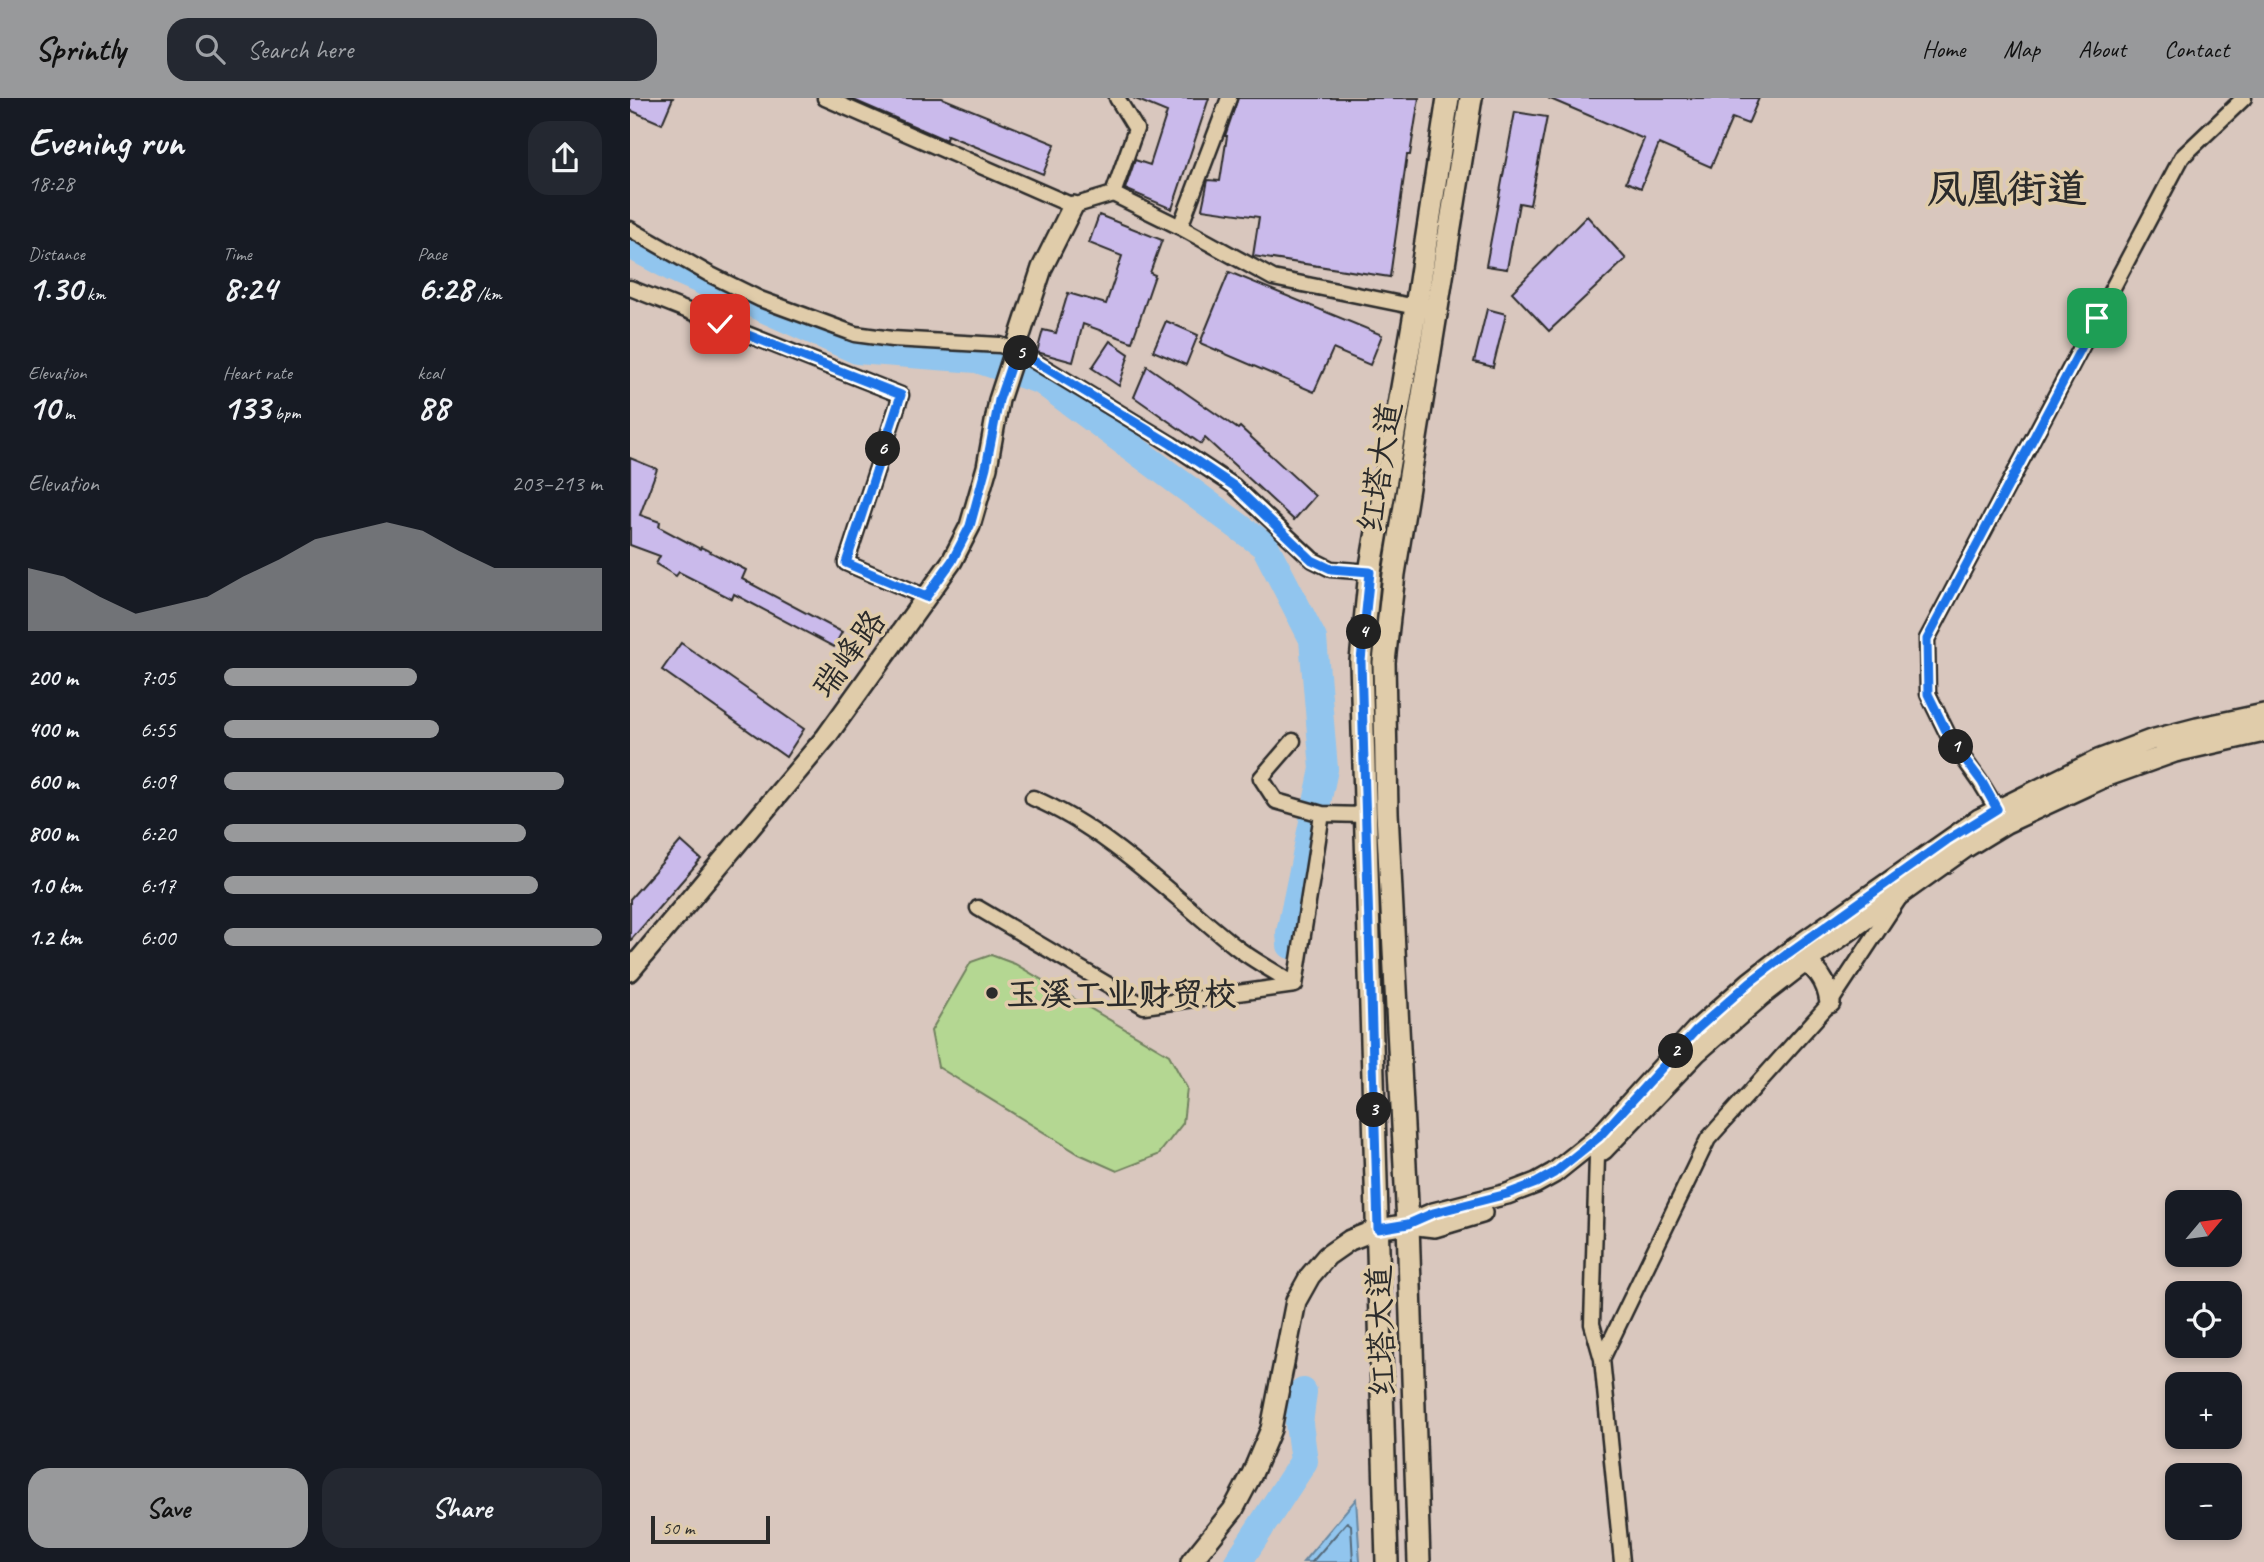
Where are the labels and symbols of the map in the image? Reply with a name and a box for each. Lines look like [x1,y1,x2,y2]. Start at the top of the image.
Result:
district label: 凤凰街道 [1927,164,2087,214]
pin [2067,288,2127,348]
pin [690,294,750,354]
pin: 5 [1004,336,1038,370]
street label: 红塔大道 [1349,399,1411,536]
pin: 6 [866,432,900,466]
street label: 瑞峰路 [803,601,895,706]
pin: 4 [1346,614,1382,650]
pin: 1 [1938,730,1974,764]
place label: 玉溪工业财贸校 [1006,973,1237,1015]
marker: 玉溪工业财贸校 [984,985,1000,1001]
pin: 2 [1658,1034,1694,1068]
pin: 3 [1356,1093,1392,1128]
north arrow [2165,1190,2242,1267]
street label: 红塔大道 [1358,1264,1404,1398]
scale bar [651,1513,770,1545]

